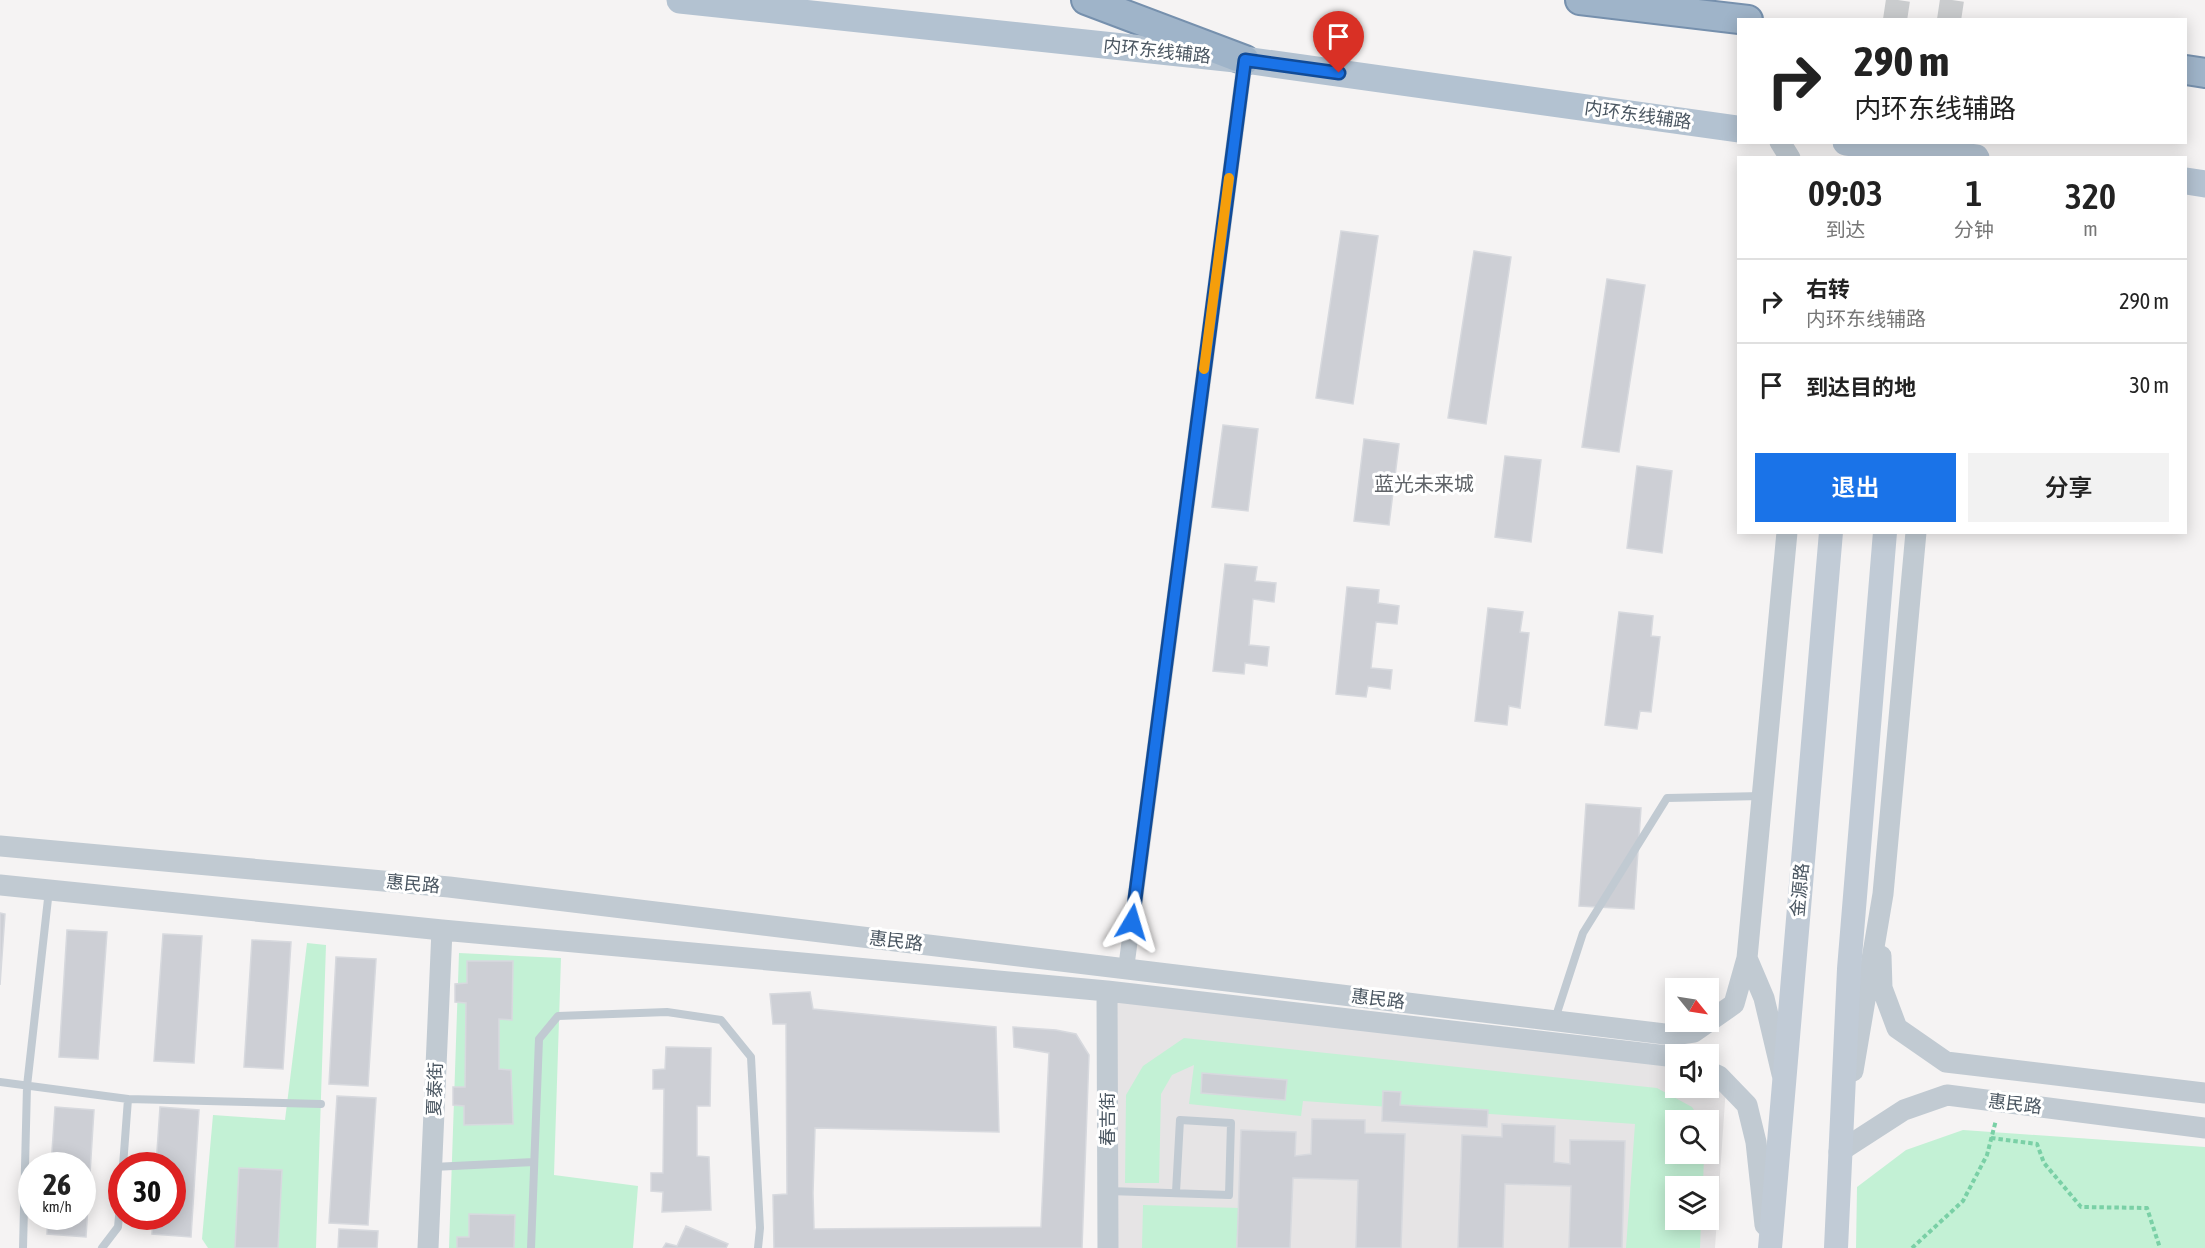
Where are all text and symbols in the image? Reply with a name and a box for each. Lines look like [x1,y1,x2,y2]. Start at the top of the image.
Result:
pin [1313,11,1364,73]
icon: arrive [1322,20,1355,53]
street label: 内环东线辅路 [1102,34,1212,67]
text: 290 m [1854,37,1949,85]
icon: right [1755,42,1833,120]
text: 内环东线辅路 [1854,93,2016,124]
street label: 内环东线辅路 [1583,97,1693,132]
text: 09:03 [1808,172,1883,214]
text: 1 [1966,172,1982,214]
text: 320 [2065,175,2116,217]
text: m [2083,217,2098,240]
text: 到达 [1826,218,1866,241]
text: 分钟 [1954,218,1994,241]
text: 右转 [1806,276,1850,302]
icon: right [1755,285,1788,318]
text: 290 m [2119,288,2169,314]
text: 内环东线辅路 [1806,307,1926,330]
icon: arrive [1755,369,1788,402]
text: 30 m [2129,372,2169,398]
text: 到达目的地 [1806,374,1916,400]
button: 退出 [1755,453,1956,522]
button: 分享 [1968,453,2169,522]
district label: 蓝光未来城 [1374,472,1474,495]
street label: 金源路 [1787,862,1812,918]
street label: 惠民路 [385,871,441,896]
position arrow [1100,890,1164,954]
street label: 惠民路 [868,927,924,954]
north arrow [1665,978,1719,1032]
map controls [1665,978,1719,1230]
street label: 惠民路 [1350,985,1406,1012]
button: sound [1665,1044,1719,1098]
street label: 夏泰街 [423,1062,446,1116]
street label: 惠民路 [1987,1090,2043,1117]
street label: 春吉街 [1097,1092,1118,1146]
button: search [1665,1110,1719,1164]
speed limit sign: 30 [108,1152,186,1230]
text: 26 [43,1167,71,1201]
button: layers [1665,1176,1719,1230]
text: km/h [42,1198,72,1215]

